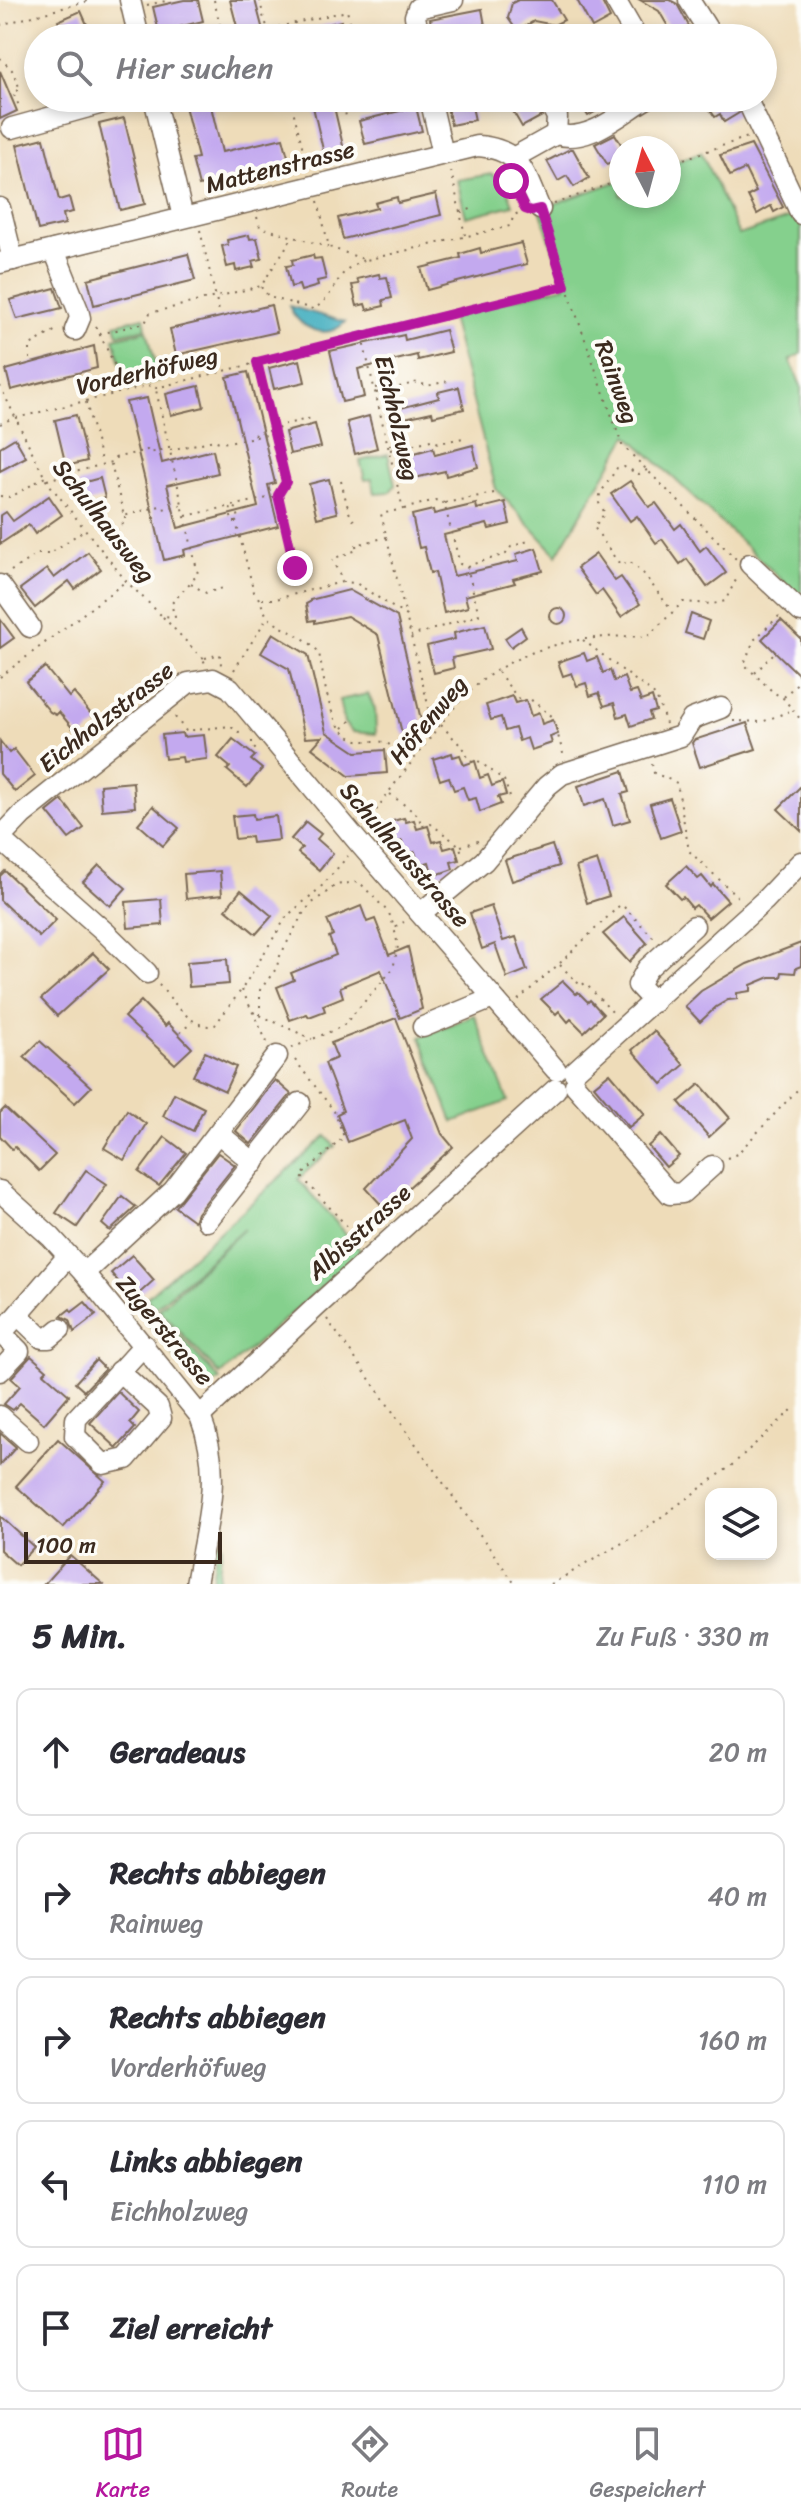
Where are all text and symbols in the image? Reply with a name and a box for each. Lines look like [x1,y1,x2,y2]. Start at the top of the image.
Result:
search box [24,24,777,112]
text: Hier suchen [116,41,273,95]
icon: search [52,46,96,90]
street label: Mattenstrasse [201,128,359,206]
north arrow [609,136,681,208]
route start [493,163,529,199]
street label: Vorderhöfweg [72,334,222,408]
street label: Rainweg [582,334,652,430]
street label: Eichholzweg [362,351,432,485]
street label: Schulhausweg [42,449,166,593]
route end [277,550,313,586]
street label: Eichholzstrasse [29,650,183,784]
street label: Höfenweg [378,666,478,774]
street label: Schulhausstrasse [329,772,481,938]
street label: Albisstrasse [296,1173,421,1291]
street label: Zugerstrasse [105,1265,225,1395]
map controls [705,1488,777,1560]
button: layers [705,1488,777,1560]
text: 100 m [36,1526,96,1565]
scale bar [24,1528,222,1564]
text: 5 Min. [32,1606,127,1666]
text: Zu Fuß · 330 m [596,1613,769,1659]
text: Geradeaus [110,1725,245,1779]
text: 20 m [709,1729,767,1775]
icon: ahead [34,1730,78,1774]
text: Rechts abbiegen [110,1846,326,1900]
text: 40 m [708,1873,767,1919]
icon: right [34,1874,78,1918]
text: Rainweg [110,1900,204,1946]
text: Rechts abbiegen [110,1990,326,2044]
text: 160 m [698,2017,767,2063]
icon: right [34,2018,78,2062]
text: Vorderhöfweg [110,2044,267,2090]
text: Links abbiegen [110,2134,302,2188]
text: 110 m [702,2161,767,2207]
icon: left [34,2162,78,2206]
text: Eichholzweg [110,2188,248,2234]
text: Ziel erreicht [110,2301,272,2355]
icon: arrive [34,2306,78,2350]
tab: Karte [96,2422,150,2509]
tab: Route [341,2422,398,2509]
tab: Gespeichert [589,2422,705,2509]

